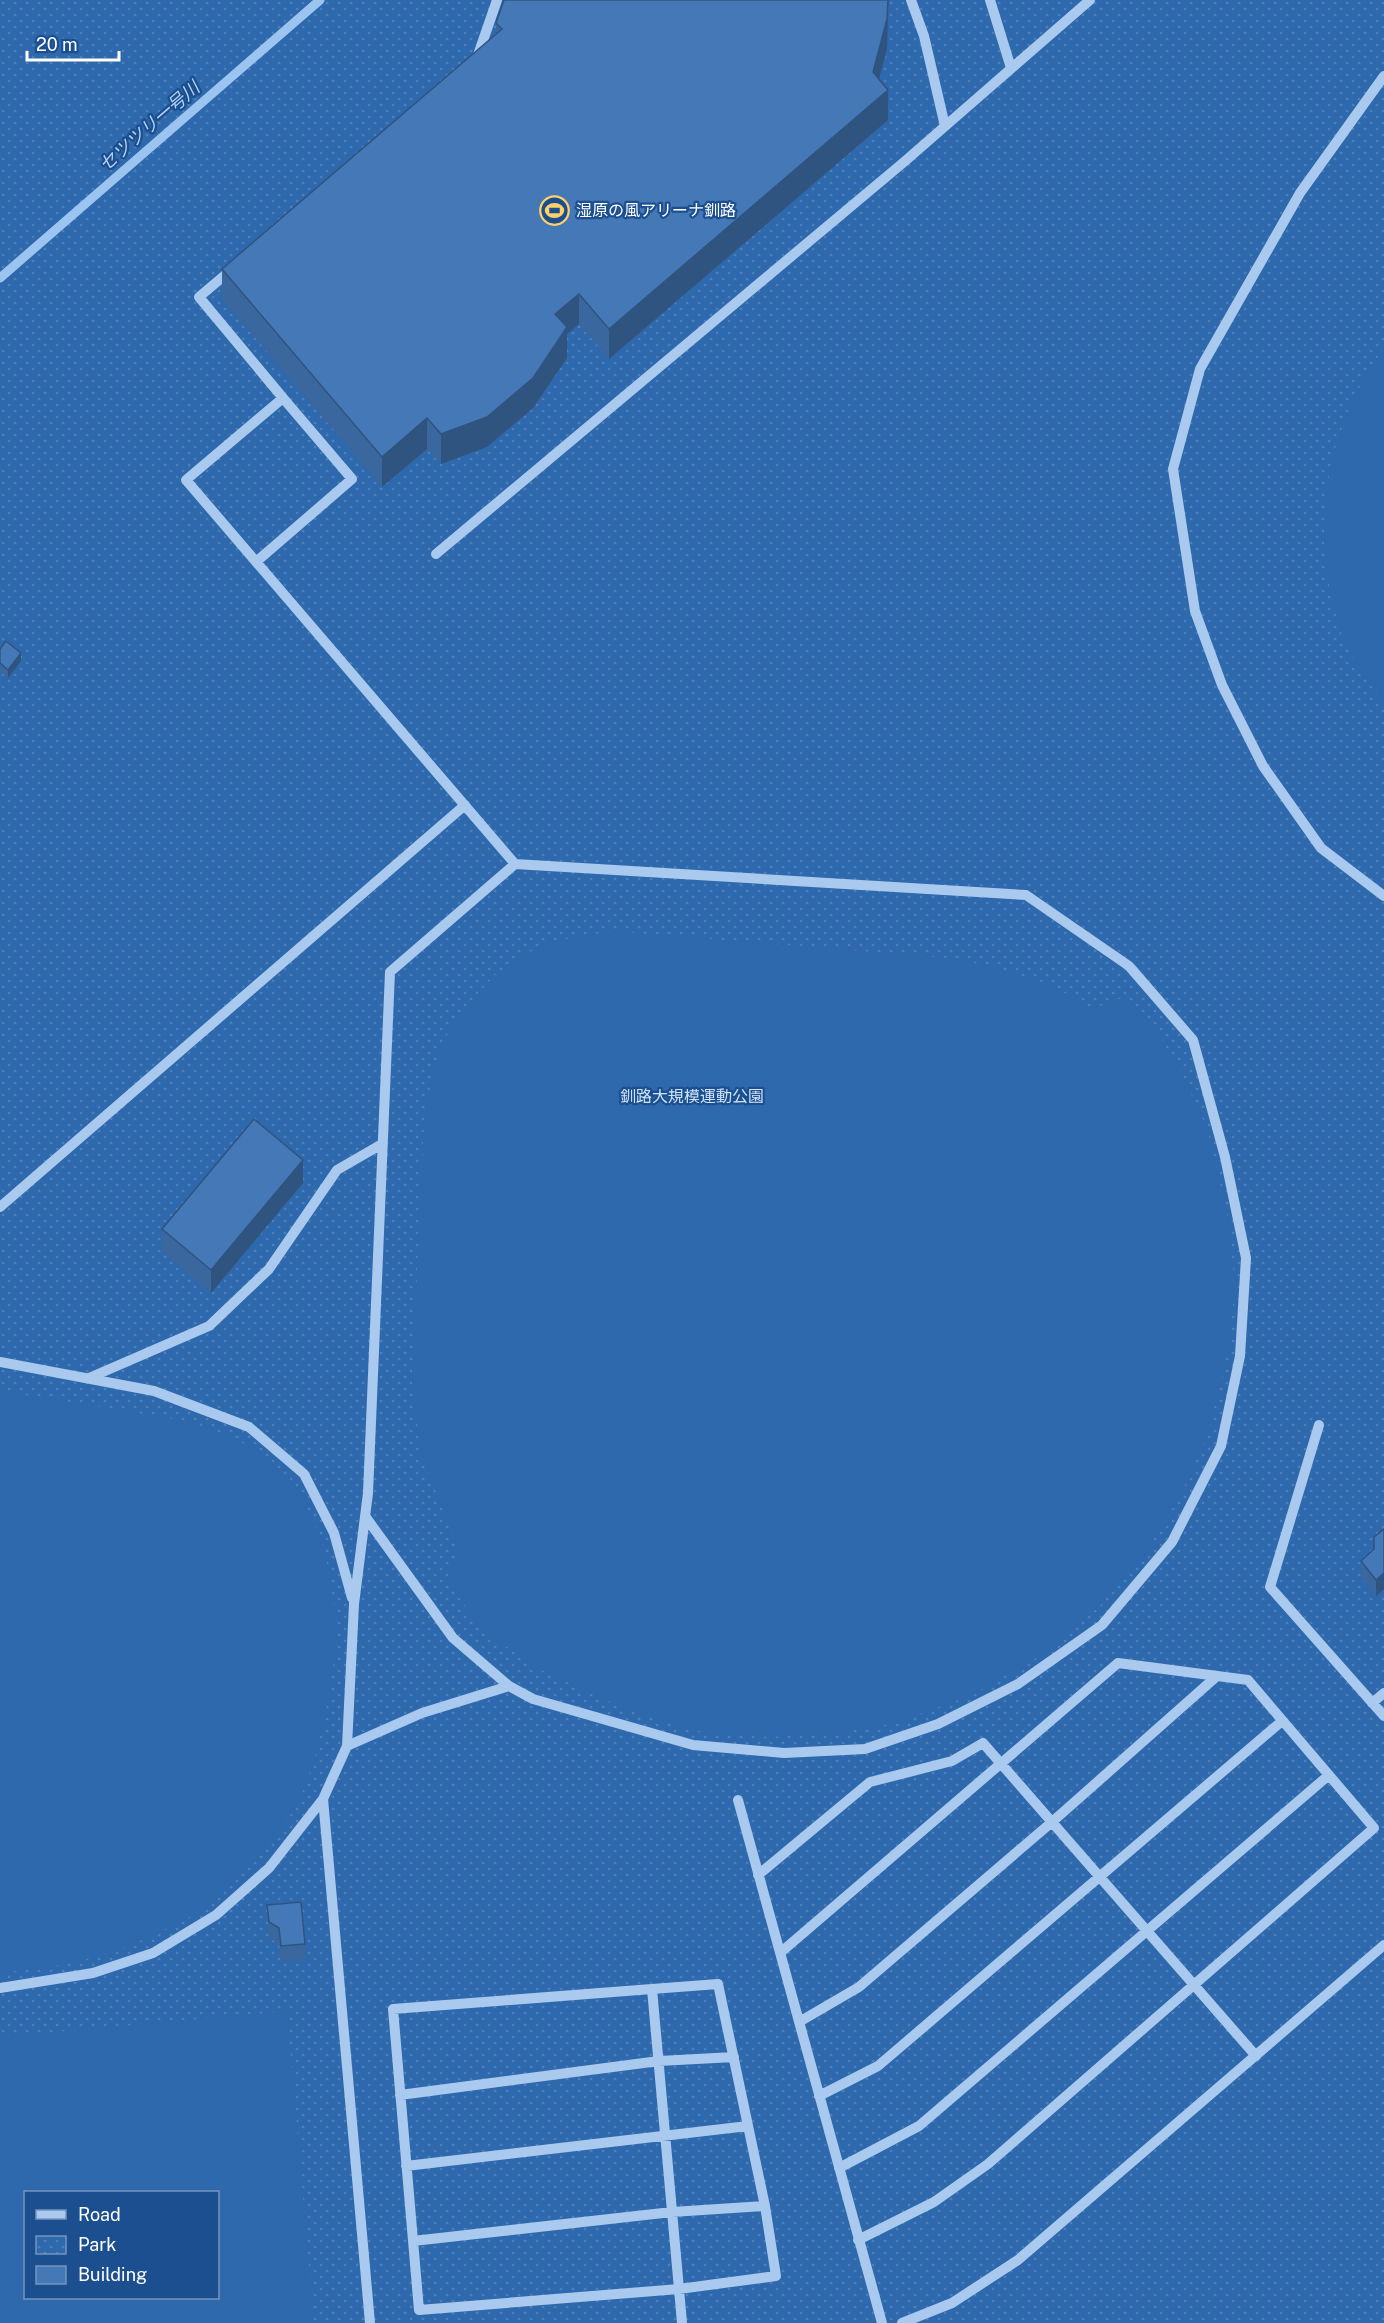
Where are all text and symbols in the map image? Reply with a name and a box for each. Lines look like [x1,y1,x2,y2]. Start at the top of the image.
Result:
scale bar [27,24,118,62]
text: 20 m [36,34,78,55]
water label: セツツリ一号川 [95,75,205,175]
sports icon: 湿原の風アリーナ釧路 [539,194,571,226]
place label: 湿原の風アリーナ釧路 [576,201,736,220]
park label: 釧路大規模運動公園 [620,1087,764,1106]
legend [24,2191,219,2299]
text: Road [78,2204,121,2225]
text: Park [78,2234,116,2255]
text: Building [78,2264,147,2285]

